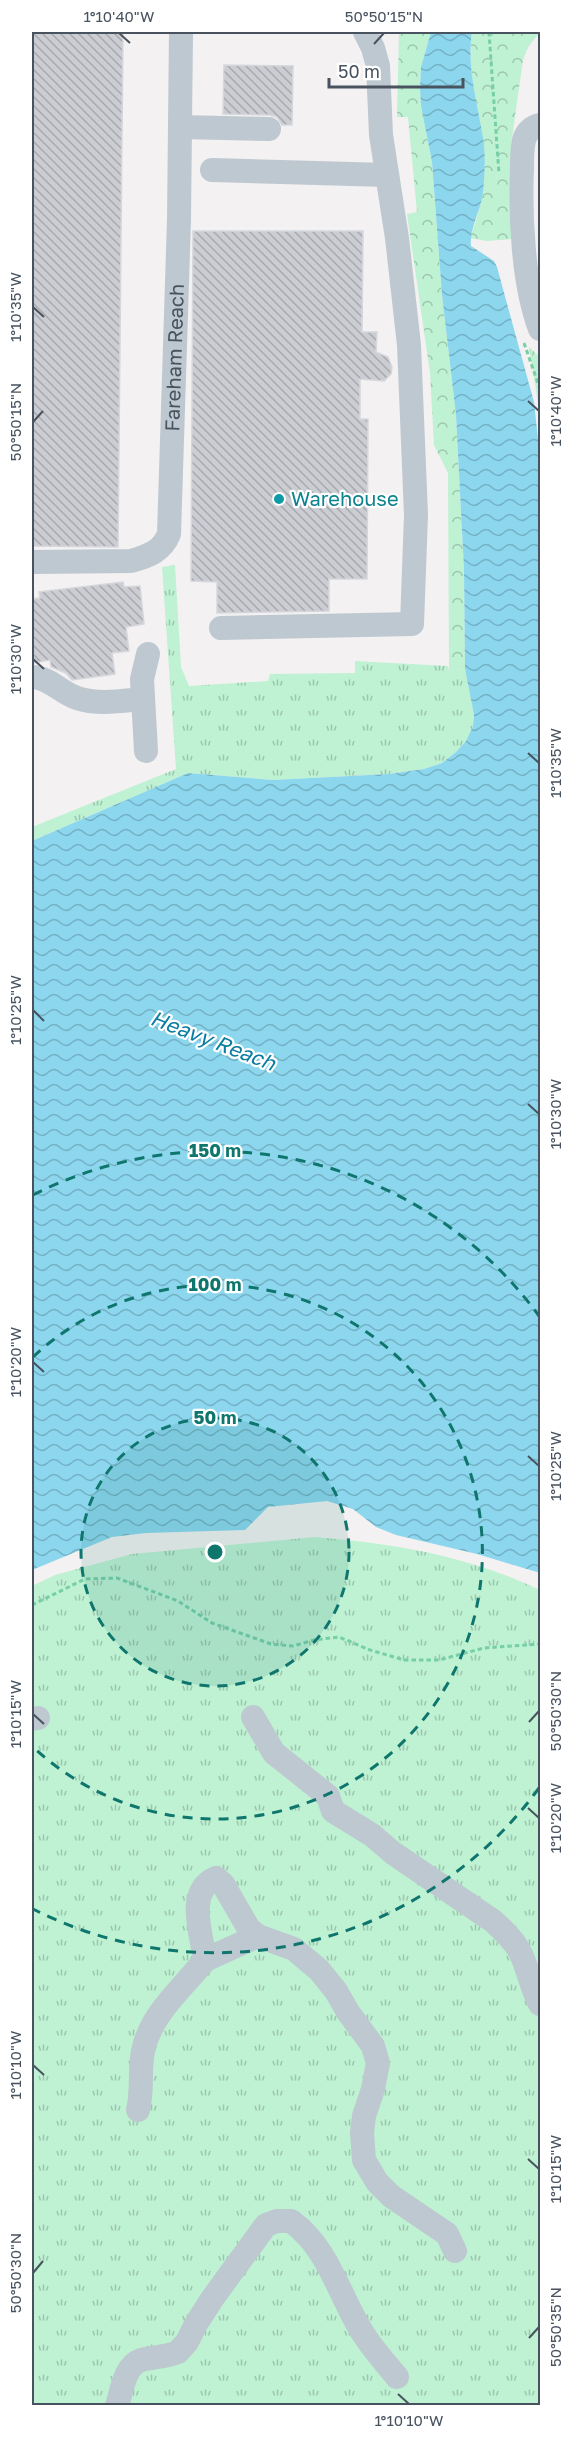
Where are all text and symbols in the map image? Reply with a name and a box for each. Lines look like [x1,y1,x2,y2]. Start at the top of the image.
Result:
text: 1°10'40"W [84,7,154,25]
text: 50°50'15"N [345,7,423,25]
scale bar [329,51,462,89]
text: 50 m [338,60,380,82]
text: 1°10'35"W [6,272,24,342]
street label: Fareham Reach [159,283,188,432]
text: 1°10'40"W [546,376,564,446]
text: 50°50'15"N [6,383,24,461]
place label: Warehouse [291,486,399,510]
marker: Warehouse [272,492,286,506]
text: 1°10'30"W [6,624,24,694]
text: 1°10'35"W [546,728,564,798]
text: 1°10'25"W [6,975,24,1045]
water label: Heavy Reach [147,1004,280,1076]
text: 1°10'30"W [546,1079,564,1149]
text: 150 m [189,1139,241,1161]
text: 100 m [189,1273,241,1295]
text: 1°10'20"W [6,1327,24,1397]
text: 50 m [194,1406,236,1428]
text: 1°10'25"W [546,1431,564,1501]
centre of rings [205,1542,225,1562]
text: 50°50'30"N [546,1671,564,1751]
text: 1°10'15"W [6,1680,24,1748]
text: 1°10'20"W [546,1783,564,1853]
text: 1°10'10"W [6,2031,24,2099]
text: 1°10'15"W [546,2135,564,2203]
text: 50°50'30"N [6,2233,24,2313]
text: 50°50'35"N [546,2287,564,2367]
text: 1°10'10"W [375,2411,443,2429]

